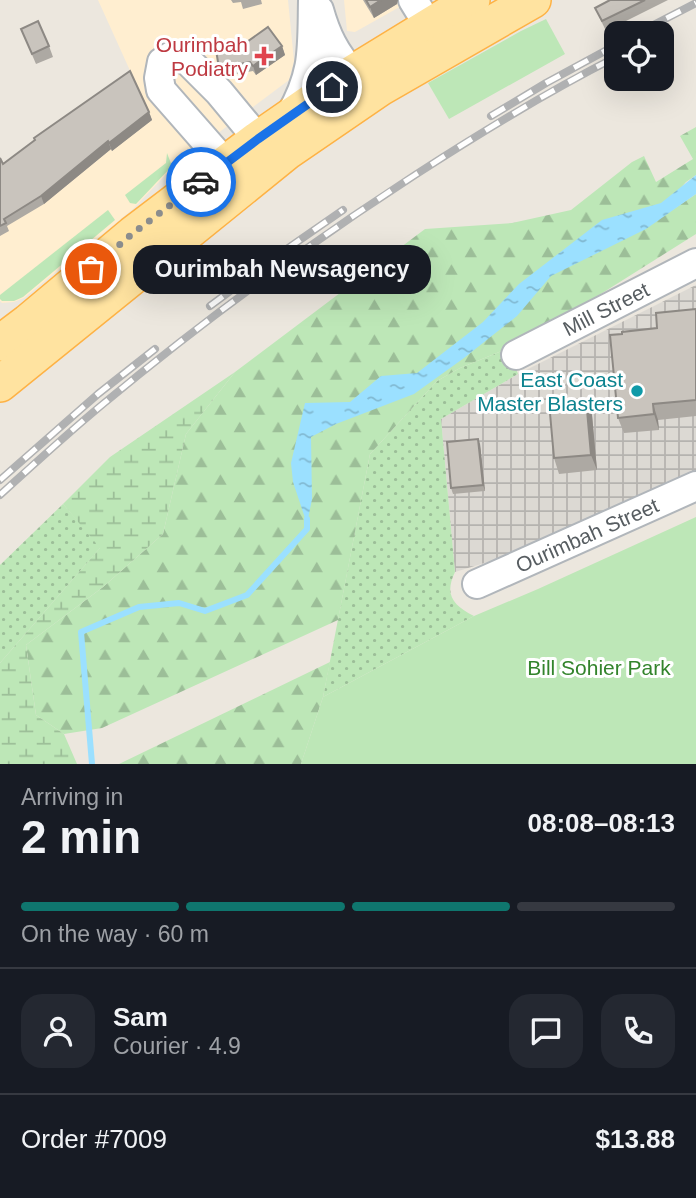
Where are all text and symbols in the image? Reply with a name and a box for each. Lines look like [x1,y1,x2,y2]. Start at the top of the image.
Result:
map controls [604,21,674,91]
button: locate [604,21,674,91]
place label: Ourimbah Podiatry [156,33,248,80]
marker: Ourimbah Podiatry [254,46,274,66]
pin [302,57,362,117]
icon: home [313,68,351,106]
courier [166,147,236,217]
icon: car [182,163,220,201]
pin [61,239,121,299]
callout: Ourimbah Newsagency [133,244,430,294]
icon: bag [72,250,110,288]
text: Ourimbah Newsagency [155,256,409,282]
street label: Mill Street [559,277,653,340]
place label: East Coast Master Blasters [477,368,623,415]
marker: East Coast Master Blasters [629,383,645,399]
street label: Ourimbah Street [512,493,662,577]
park label: Bill Sohier Park [527,656,671,679]
text: Arriving in [21,784,123,810]
text: 08:08–08:13 [528,808,675,838]
text: 2 min [21,811,141,863]
text: On the way · 60 m [21,921,209,947]
button: person [21,994,95,1068]
button: chat [509,994,583,1068]
button: phone [601,994,675,1068]
text: Sam [113,1002,168,1032]
text: Courier · 4.9 [113,1033,241,1059]
text: Order #7009 [21,1124,167,1154]
text: $13.88 [595,1124,675,1154]

